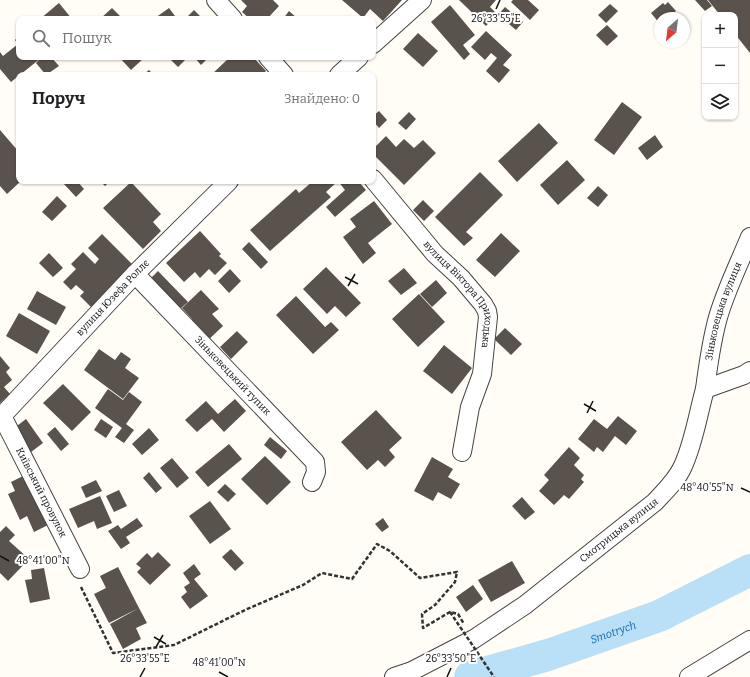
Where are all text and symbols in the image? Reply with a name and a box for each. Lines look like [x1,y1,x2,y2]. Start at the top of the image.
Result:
north arrow [654,12,690,48]
map controls [702,12,738,120]
button: + [702,12,738,48]
text: 26°33'55"E [471,13,521,25]
search box [16,16,376,60]
icon: search [30,27,52,49]
text: Пошук [62,29,112,47]
button: − [702,48,738,84]
button: layers [702,84,738,120]
text: Поруч [32,88,85,109]
text: Знайдено: 0 [284,91,360,106]
street label: вулиця Віктора Приходька [421,239,494,349]
street label: вулиця Юзефа Роллє [74,257,152,338]
street label: Зіньковецька вулиця [703,260,745,361]
street label: Зіньковецький тупик [192,334,273,418]
street label: Київський провулок [13,446,69,540]
text: 48°40'55"N [680,482,734,494]
street label: Смотрицька вулиця [577,496,661,565]
text: 48°41'00"N [16,555,70,567]
water label: Smotrych [588,618,638,646]
text: 26°33'55"E [120,653,170,665]
text: 26°33'50"E [426,653,476,665]
text: 48°41'00"N [192,657,246,669]

